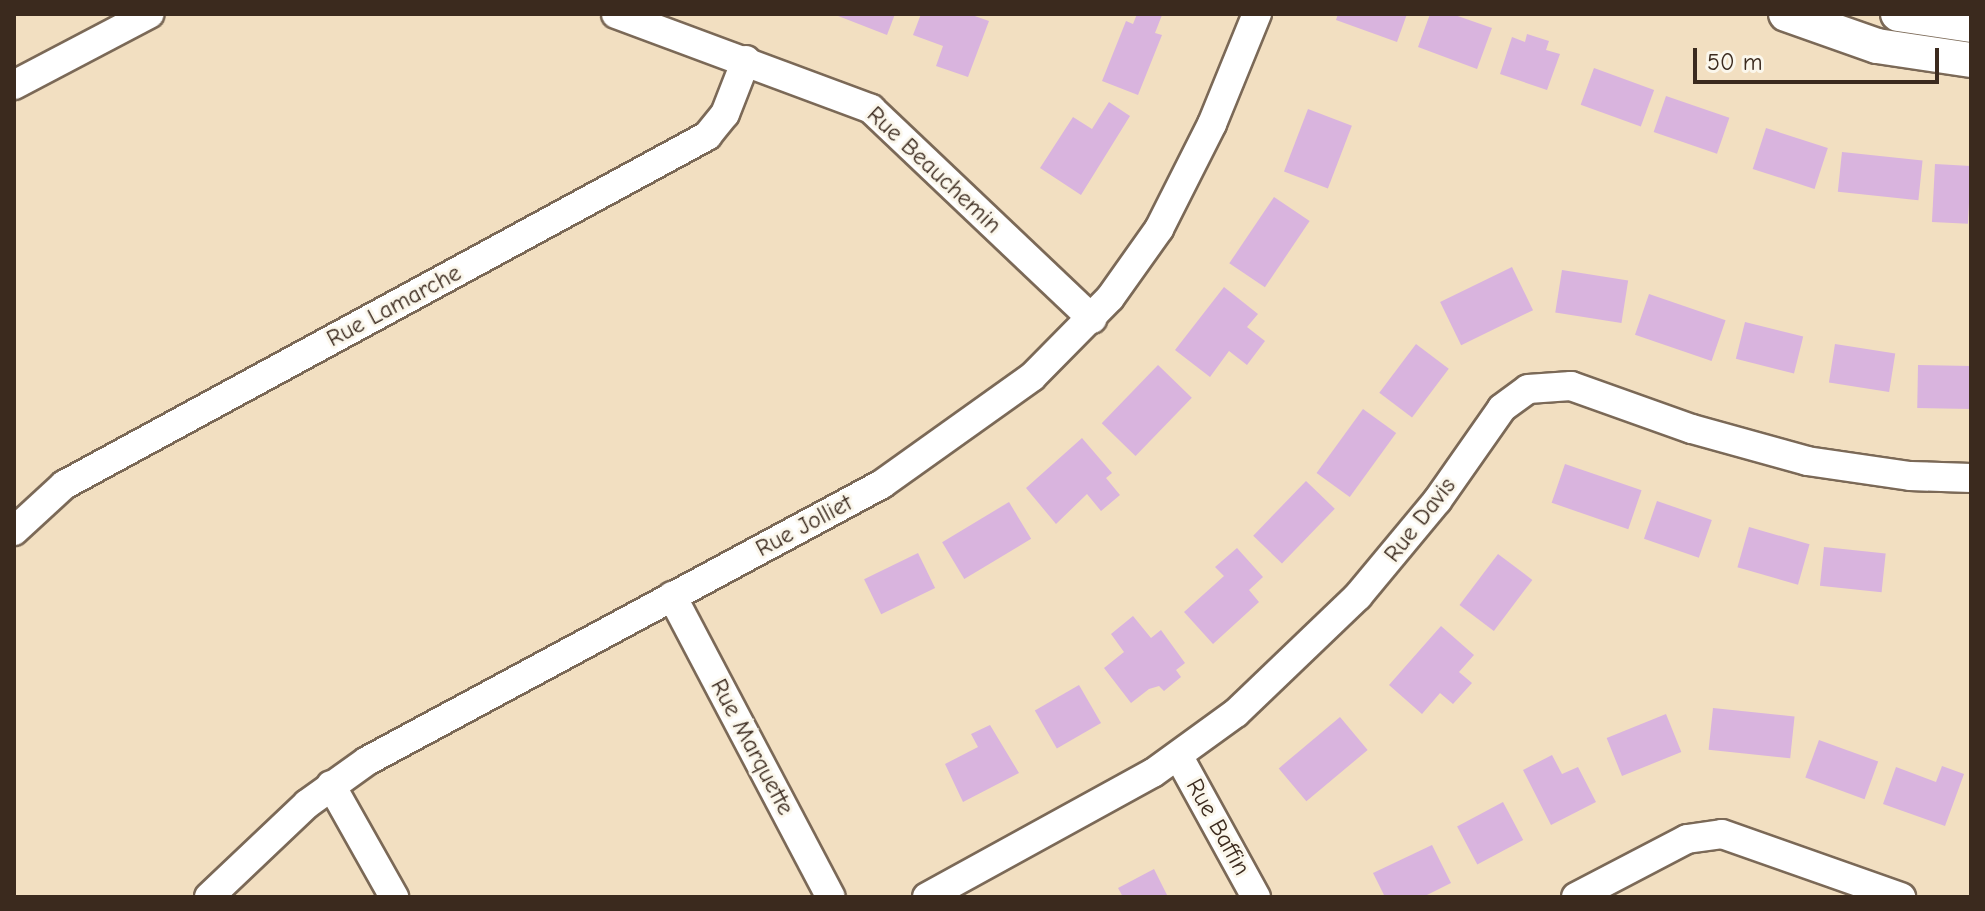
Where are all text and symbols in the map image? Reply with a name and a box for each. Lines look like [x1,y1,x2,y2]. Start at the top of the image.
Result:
scale bar [1697,32,1943,82]
text: 50 m [1707,48,1763,76]
street label: Rue Beauchemin [861,100,1007,240]
street label: Rue Lamarche [322,259,466,353]
street label: Rue Davis [1378,472,1462,568]
street label: Rue Jolliet [751,489,857,563]
street label: Rue Marquette [704,674,800,820]
street label: Rue Baffin [1180,774,1256,880]

